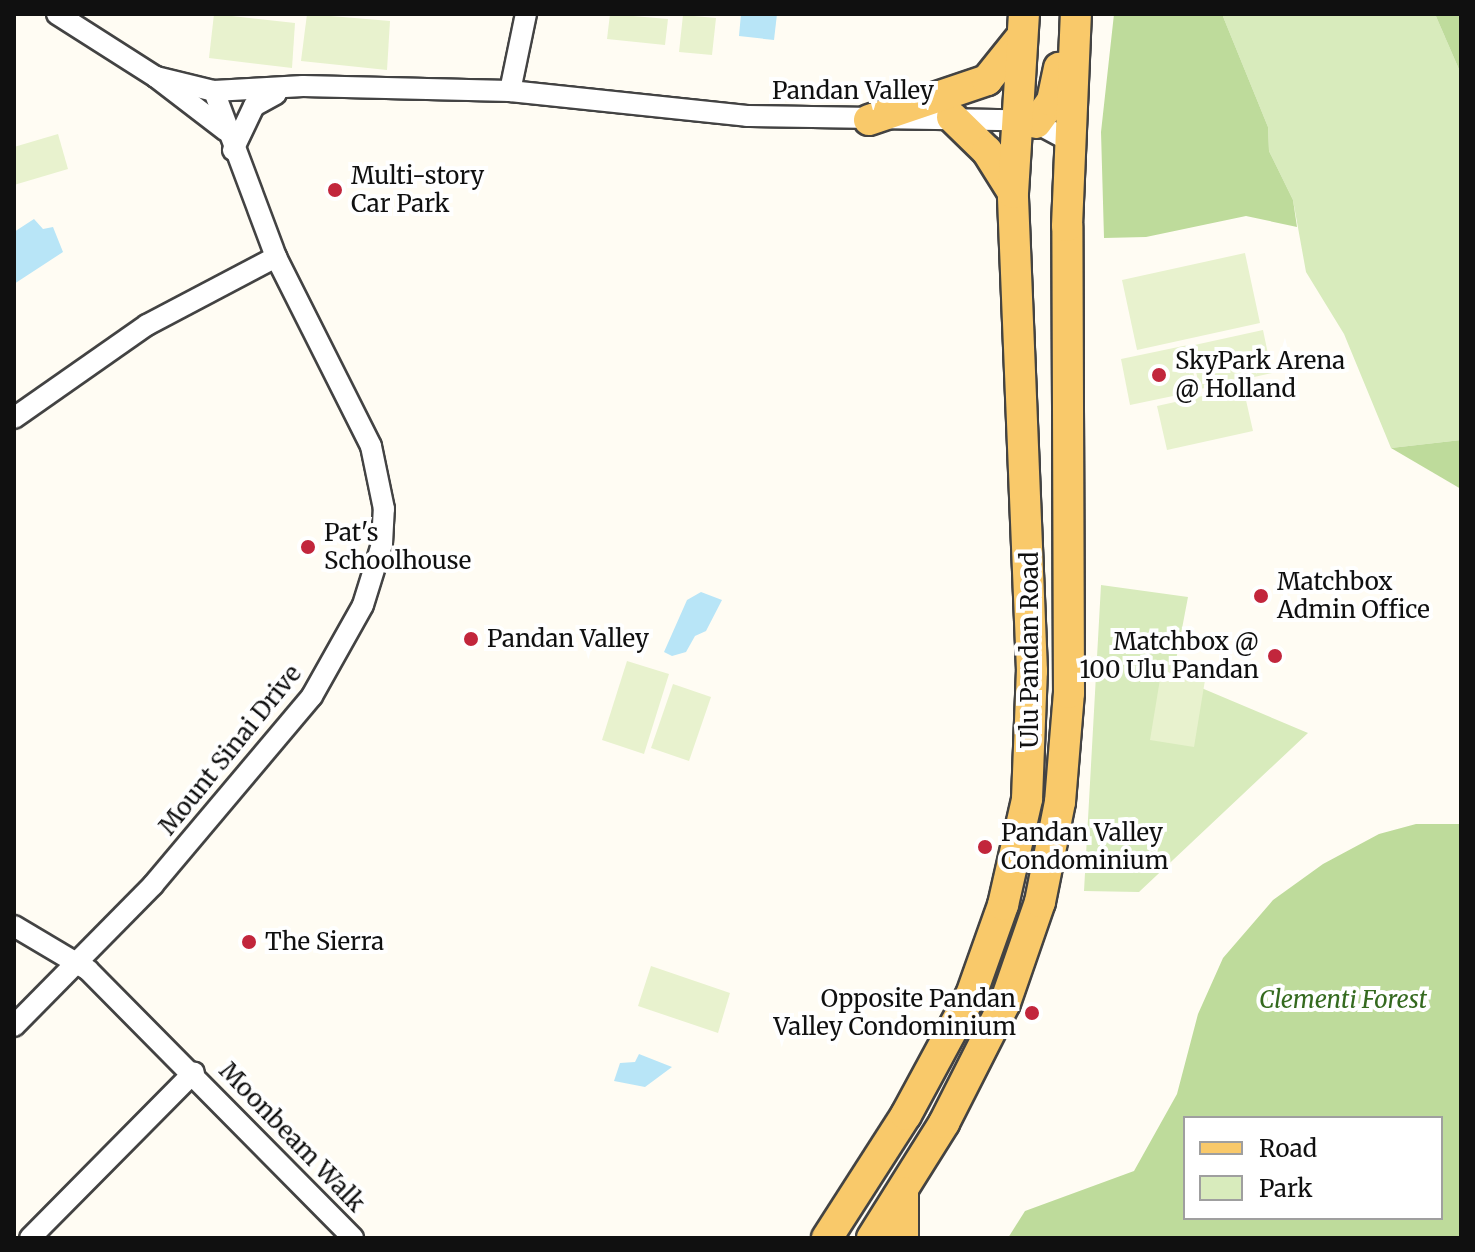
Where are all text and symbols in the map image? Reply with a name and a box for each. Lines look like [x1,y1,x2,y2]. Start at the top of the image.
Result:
street label: Pandan Valley [772,77,934,105]
place label: Multi-story Car Park [351,162,484,218]
marker: Multi-story Car Park [326,181,344,199]
place label: SkyPark Arena @ Holland [1175,347,1345,403]
marker: SkyPark Arena @ Holland [1150,366,1168,384]
place label: Pat's Schoolhouse [324,519,471,575]
marker: Pat's Schoolhouse [299,538,317,556]
street label: Ulu Pandan Road [1016,552,1044,748]
place label: Matchbox Admin Office [1277,568,1430,624]
marker: Matchbox Admin Office [1252,587,1270,605]
place label: Pandan Valley [487,625,649,653]
place label: Matchbox @ 100 Ulu Pandan [1079,628,1259,684]
marker: Pandan Valley [462,630,480,648]
marker: Matchbox @ 100 Ulu Pandan [1266,647,1284,665]
street label: Mount Sinai Drive [153,660,307,840]
place label: Pandan Valley Condominium [1001,819,1169,875]
marker: Pandan Valley Condominium [976,838,994,856]
place label: The Sierra [265,928,384,956]
marker: The Sierra [240,933,258,951]
place label: Opposite Pandan Valley Condominium [774,985,1016,1041]
park label: Clementi Forest [1259,986,1427,1014]
marker: Opposite Pandan Valley Condominium [1023,1004,1041,1022]
street label: Moonbeam Walk [213,1056,371,1218]
legend [1183,1116,1443,1220]
text: Road [1259,1133,1317,1164]
text: Park [1259,1173,1312,1204]

